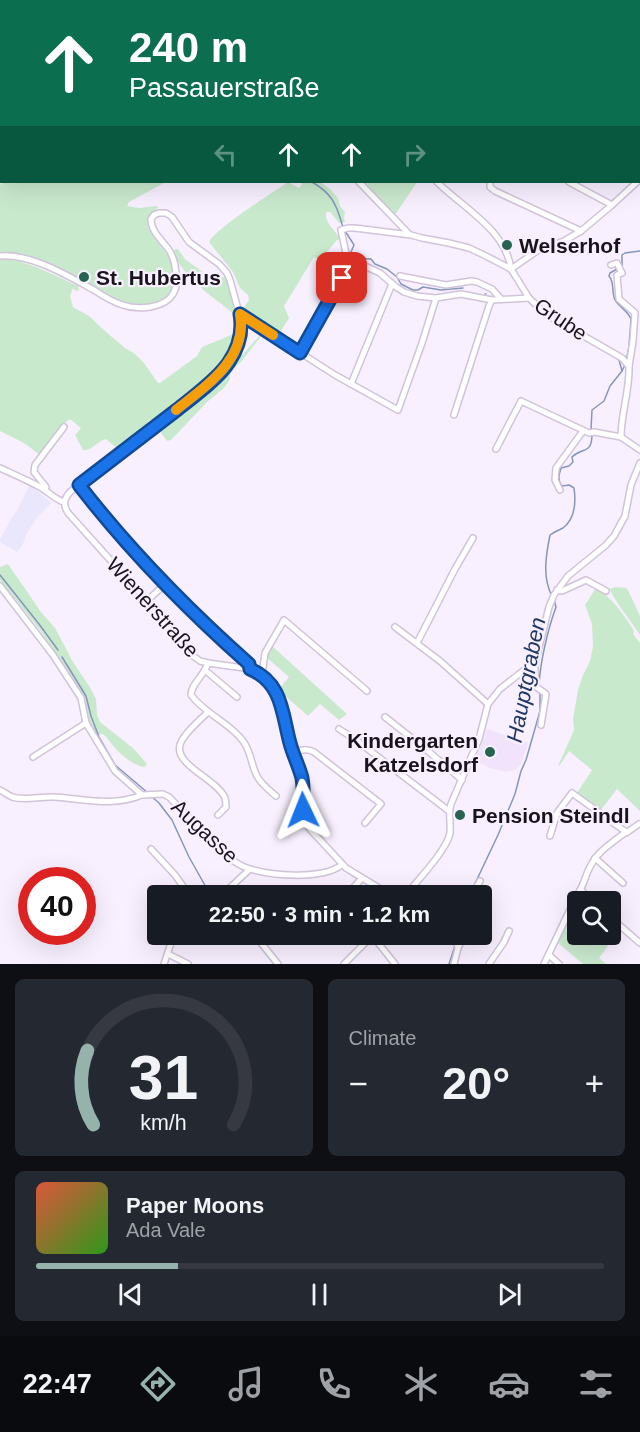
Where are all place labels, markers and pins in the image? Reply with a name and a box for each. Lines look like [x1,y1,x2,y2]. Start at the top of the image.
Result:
place label: Welserhof [519,234,621,257]
marker: Welserhof [500,238,514,252]
pin [316,252,367,303]
place label: St. Hubertus [96,266,221,289]
marker: St. Hubertus [77,270,91,284]
place label: Kindergarten Katzelsdorf [347,729,479,776]
marker: Kindergarten Katzelsdorf [483,745,497,759]
place label: Pension Steindl [472,804,630,827]
marker: Pension Steindl [453,808,467,822]

